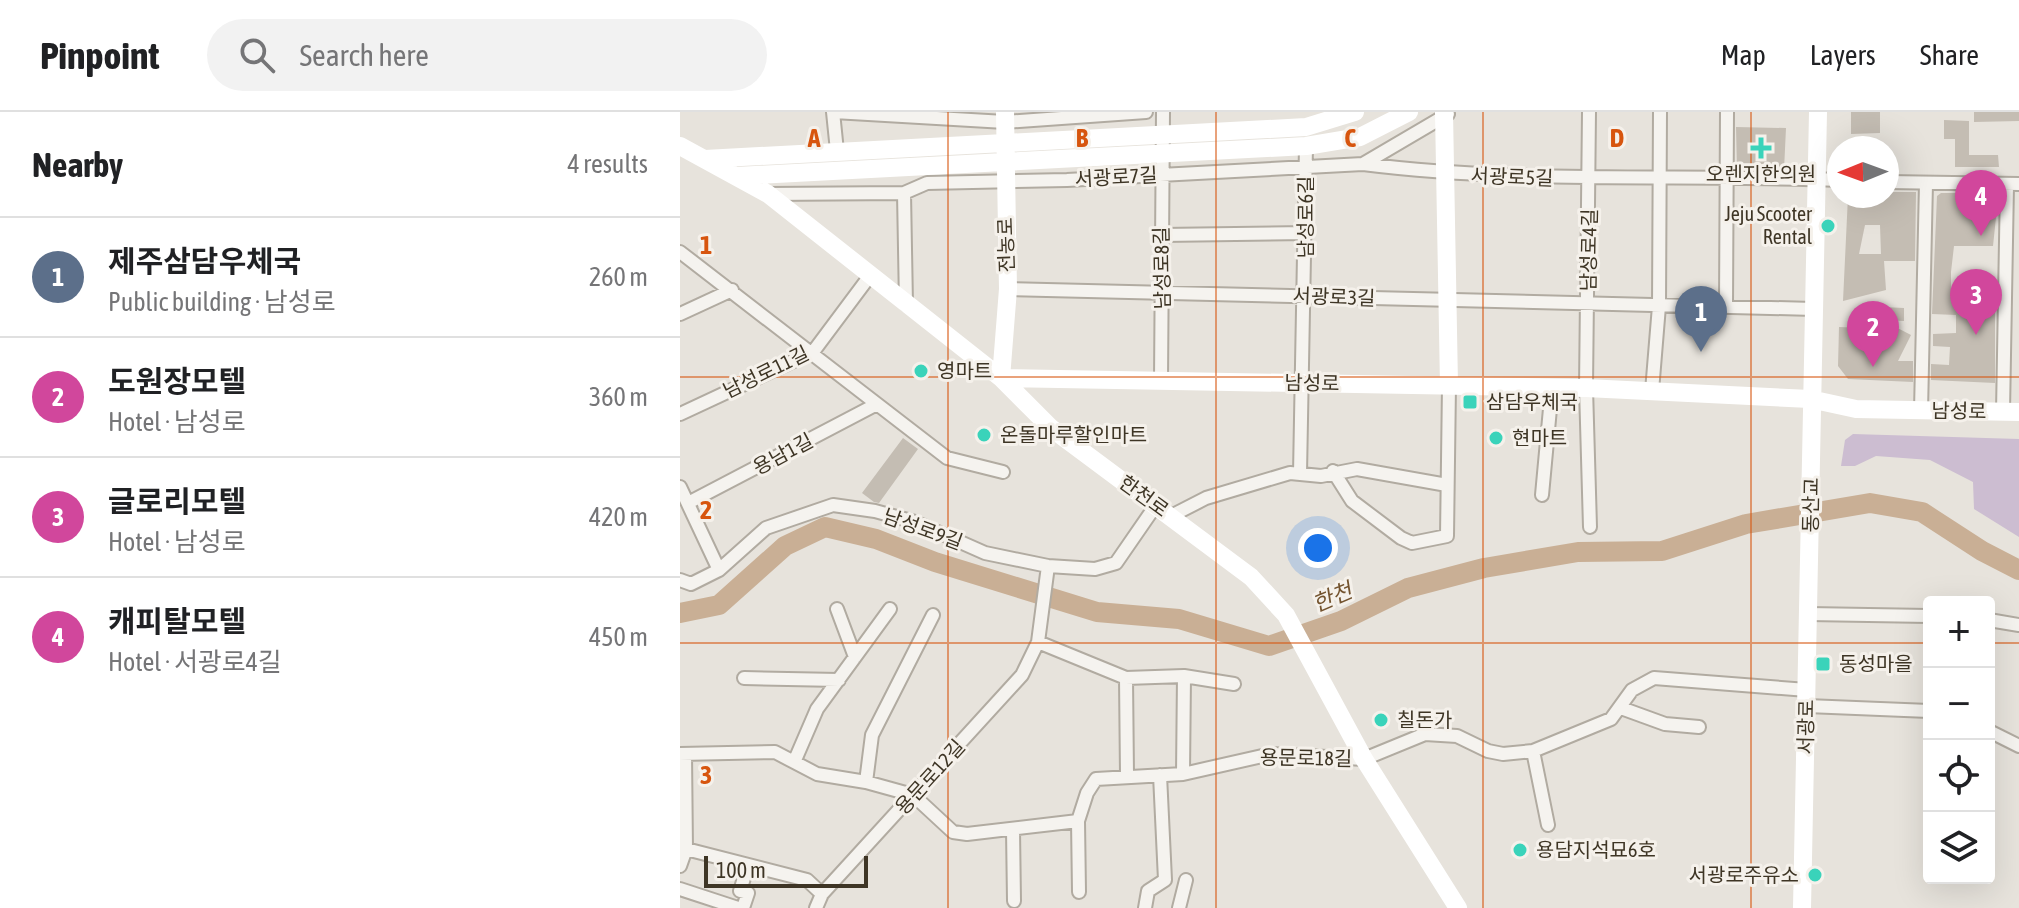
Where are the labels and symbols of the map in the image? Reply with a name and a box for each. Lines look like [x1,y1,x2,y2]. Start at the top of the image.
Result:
text: A [807,123,821,153]
text: B [1076,123,1089,153]
text: C [1344,123,1356,153]
text: D [1610,123,1624,153]
north arrow [1827,136,1899,208]
marker: 오렌지한의원 [1750,137,1772,159]
place label: 오렌지한의원 [1706,162,1816,185]
street label: 서광로7길 [1074,163,1158,190]
street label: 서광로5길 [1470,164,1554,189]
pin: 4 [1955,170,2007,236]
street label: 남성로6길 [1294,176,1317,259]
place label: Jeju Scooter Rental [1724,202,1813,248]
street label: 남성로4길 [1576,208,1601,292]
street label: 전농로 [993,217,1018,273]
marker: Jeju Scooter Rental [1819,217,1837,235]
street label: 남성로8길 [1149,226,1174,310]
text: 1 [700,230,712,260]
pin: 3 [1950,269,2002,335]
street label: 서광로3길 [1292,284,1376,309]
pin: 1 [1675,286,1727,352]
pin: 2 [1847,301,1899,367]
street label: 남성로11길 [719,341,812,402]
place label: 영마트 [937,359,992,382]
marker: 영마트 [912,362,930,380]
street label: 남성로 [1284,371,1340,394]
place label: 삼담우체국 [1486,390,1578,413]
marker: 삼담우체국 [1461,393,1479,411]
street label: 남성로 [1931,399,1987,422]
place label: 온돌마루할인마트 [1000,423,1147,446]
marker: 온돌마루할인마트 [975,426,993,444]
place label: 현마트 [1512,426,1567,449]
street label: 용남1길 [749,428,817,479]
marker: 현마트 [1487,429,1505,447]
street label: 한천로 [1115,470,1173,521]
street label: 동산교 [1799,477,1822,533]
text: 2 [700,495,712,525]
street label: 남성로9길 [880,504,966,554]
your location [1298,528,1338,568]
water label: 한천 [1308,576,1358,617]
place label: 동성마을 [1839,652,1913,675]
marker: 동성마을 [1814,655,1832,673]
street label: 서광로 [1794,699,1817,755]
place label: 칠돈가 [1397,708,1452,731]
marker: 칠돈가 [1372,711,1390,729]
street label: 용문로12길 [890,735,969,819]
street label: 용문로18길 [1260,745,1352,770]
text: 3 [700,760,712,790]
place label: 용담지석묘6호 [1536,838,1656,861]
marker: 용담지석묘6호 [1511,841,1529,859]
scale bar [704,852,868,888]
place label: 서광로주유소 [1689,863,1799,886]
marker: 서광로주유소 [1806,866,1824,884]

